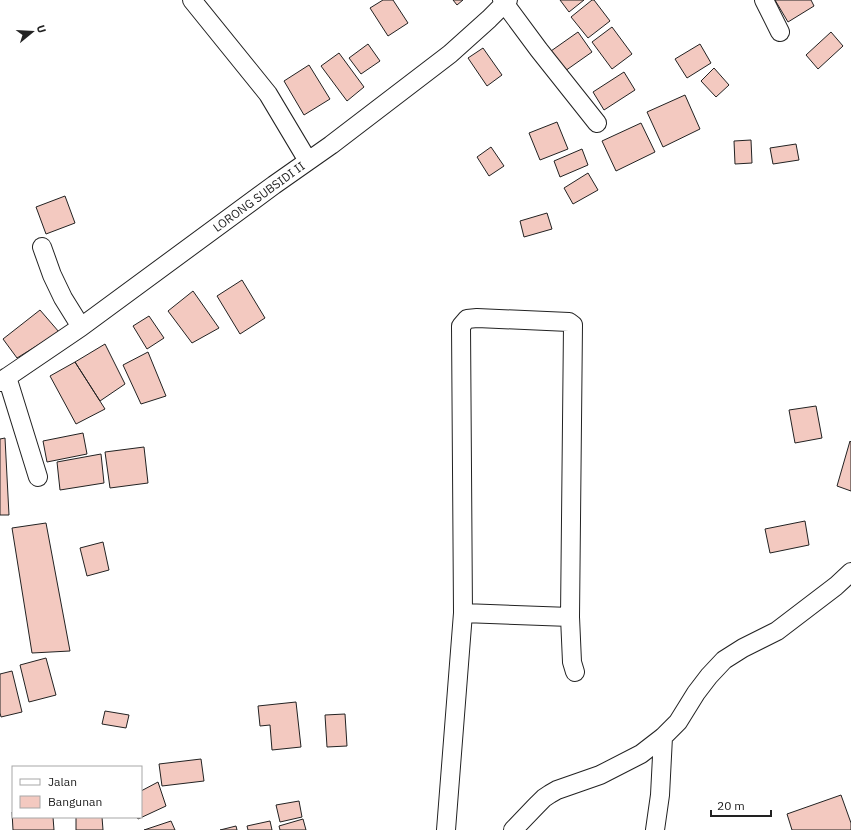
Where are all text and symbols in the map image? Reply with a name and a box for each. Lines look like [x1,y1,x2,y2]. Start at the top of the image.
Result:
north arrow [12,12,52,52]
text: U [34,23,49,35]
street label: LORONG SUBSIDI II [210,158,308,235]
legend [12,766,142,818]
text: Jalan [48,774,77,789]
scale bar [711,792,771,818]
text: Bangunan [48,794,102,809]
text: 20 m [717,798,745,813]

